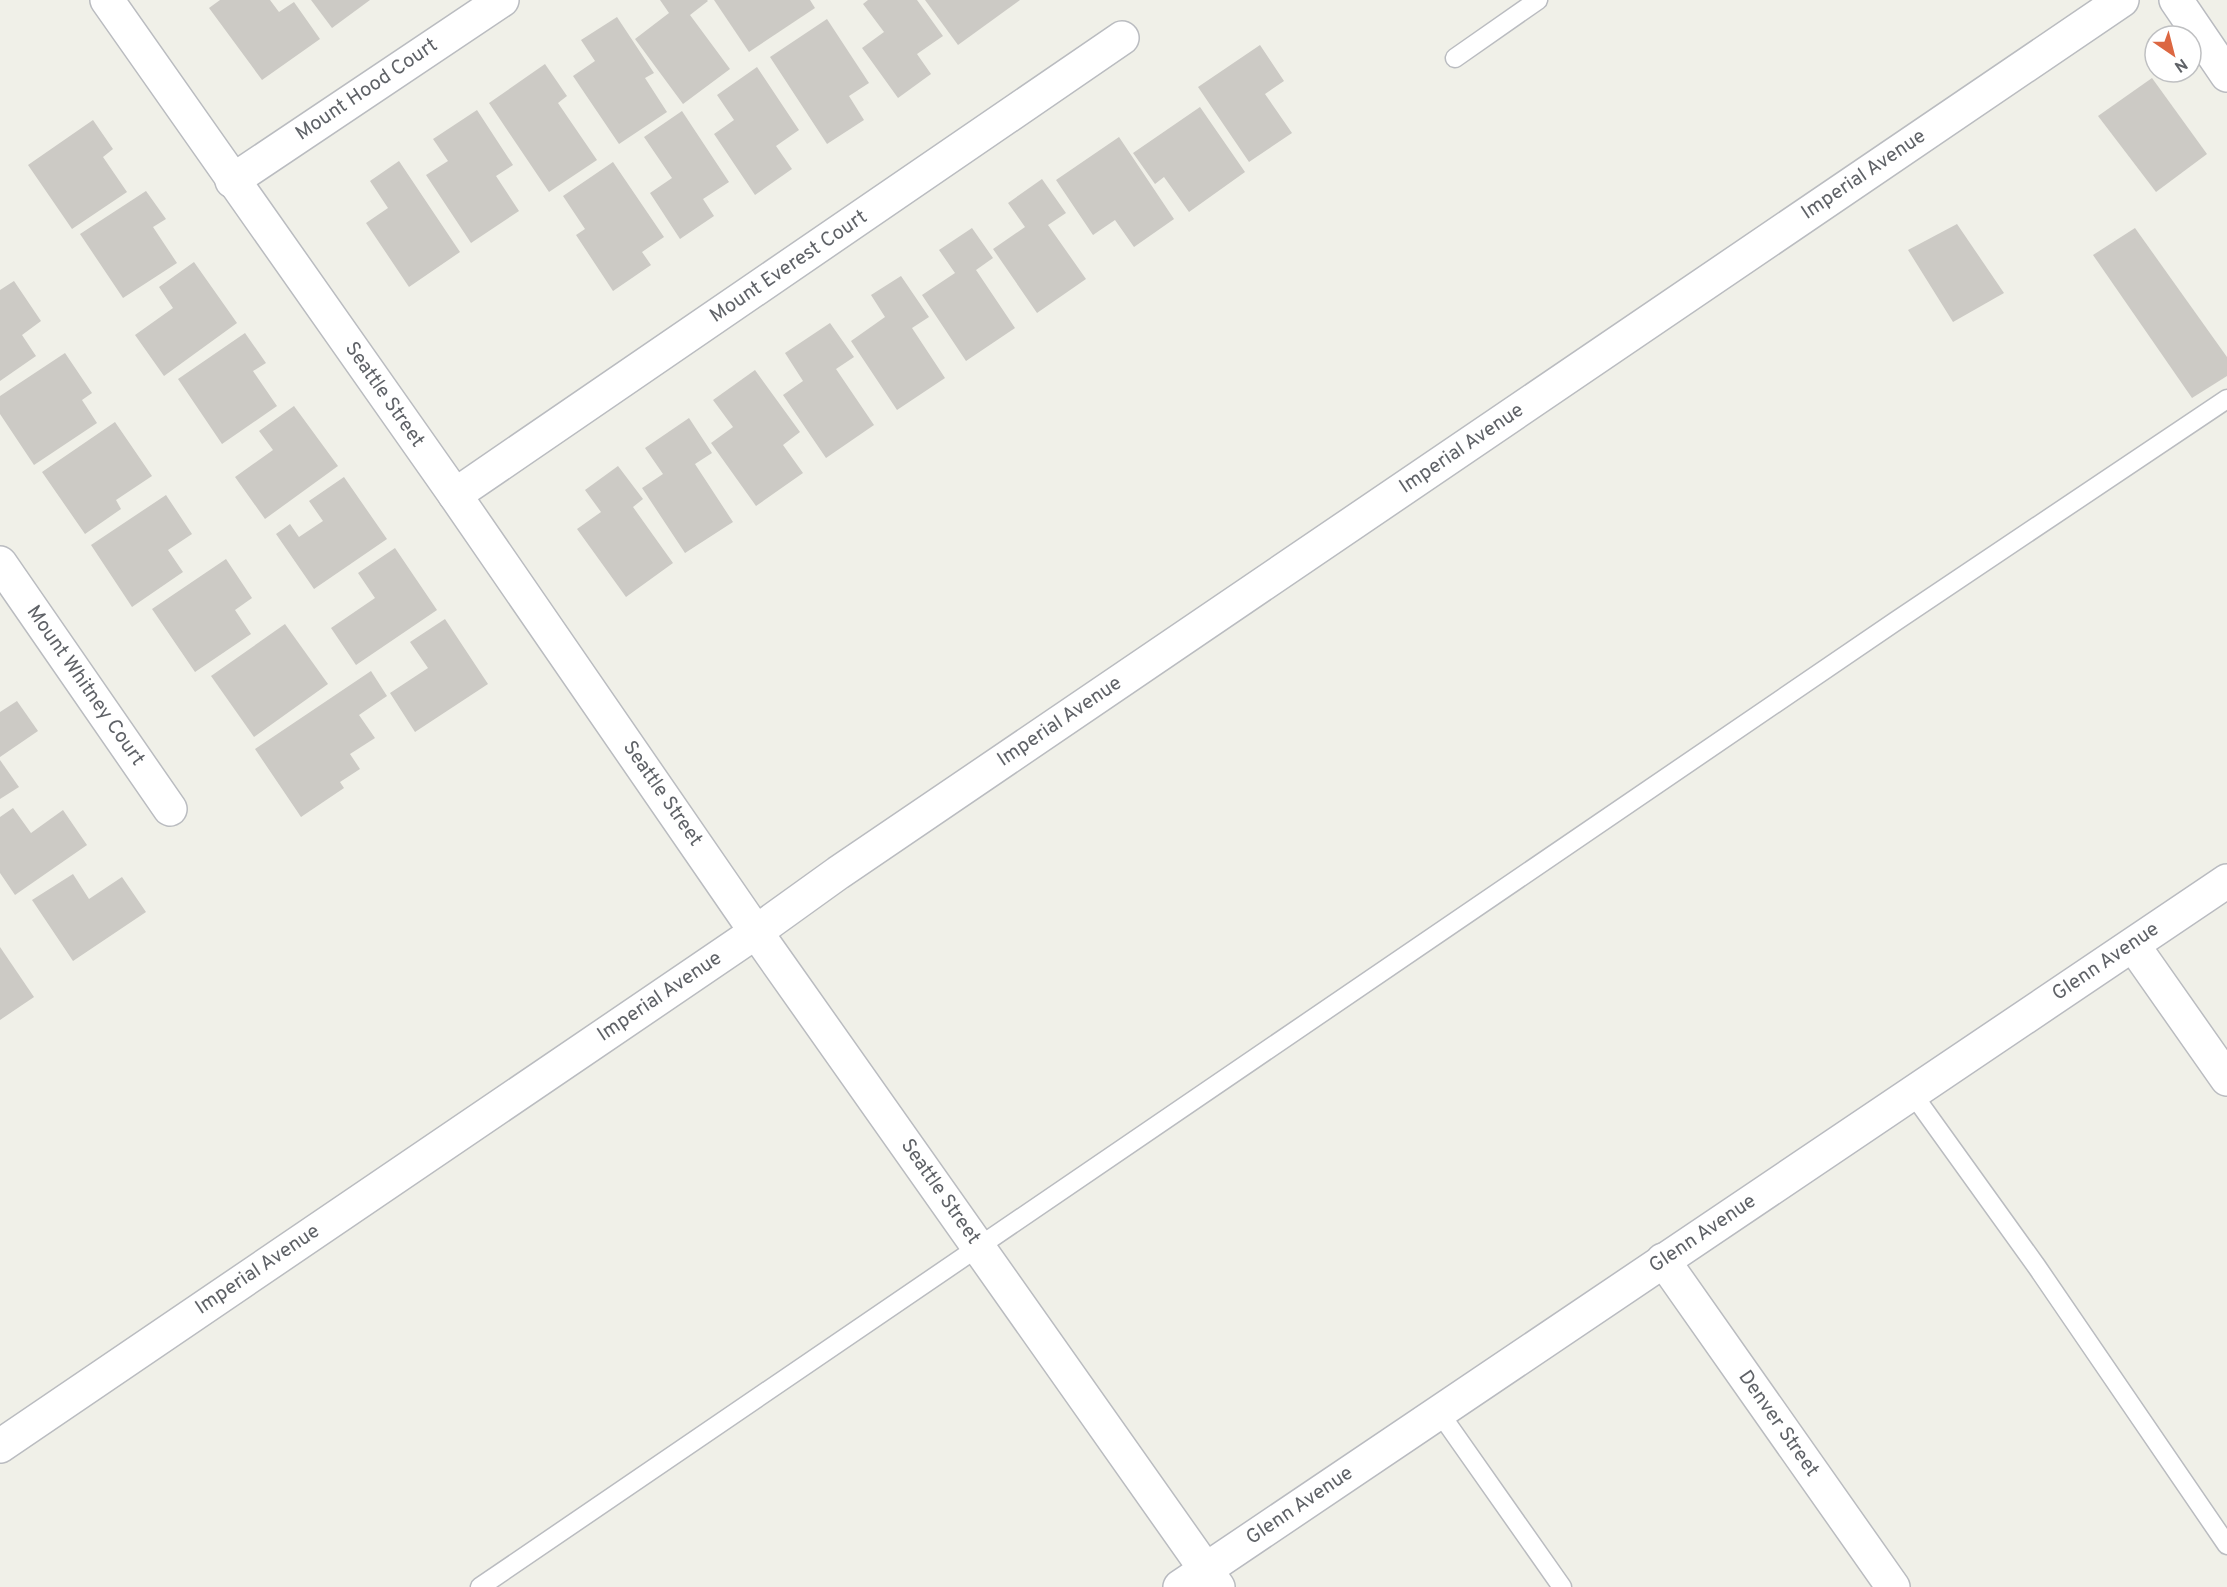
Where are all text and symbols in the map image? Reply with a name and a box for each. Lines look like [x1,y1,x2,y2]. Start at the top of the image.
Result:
north arrow [2143,24,2203,84]
street label: Mount Hood Court [291,33,443,147]
text: N [2170,53,2191,76]
street label: Imperial Avenue [1797,124,1931,226]
street label: Mount Everest Court [705,205,873,329]
street label: Seattle Street [338,337,430,453]
street label: Imperial Avenue [1395,398,1529,500]
street label: Mount Whitney Court [20,601,150,771]
street label: Imperial Avenue [993,671,1127,773]
street label: Seattle Street [616,736,708,852]
street label: Glenn Avenue [2048,917,2164,1007]
street label: Imperial Avenue [593,946,727,1048]
street label: Seattle Street [894,1134,986,1250]
street label: Glenn Avenue [1645,1189,1761,1279]
street label: Imperial Avenue [191,1219,325,1321]
street label: Denver Street [1732,1366,1824,1482]
street label: Glenn Avenue [1242,1461,1358,1551]

